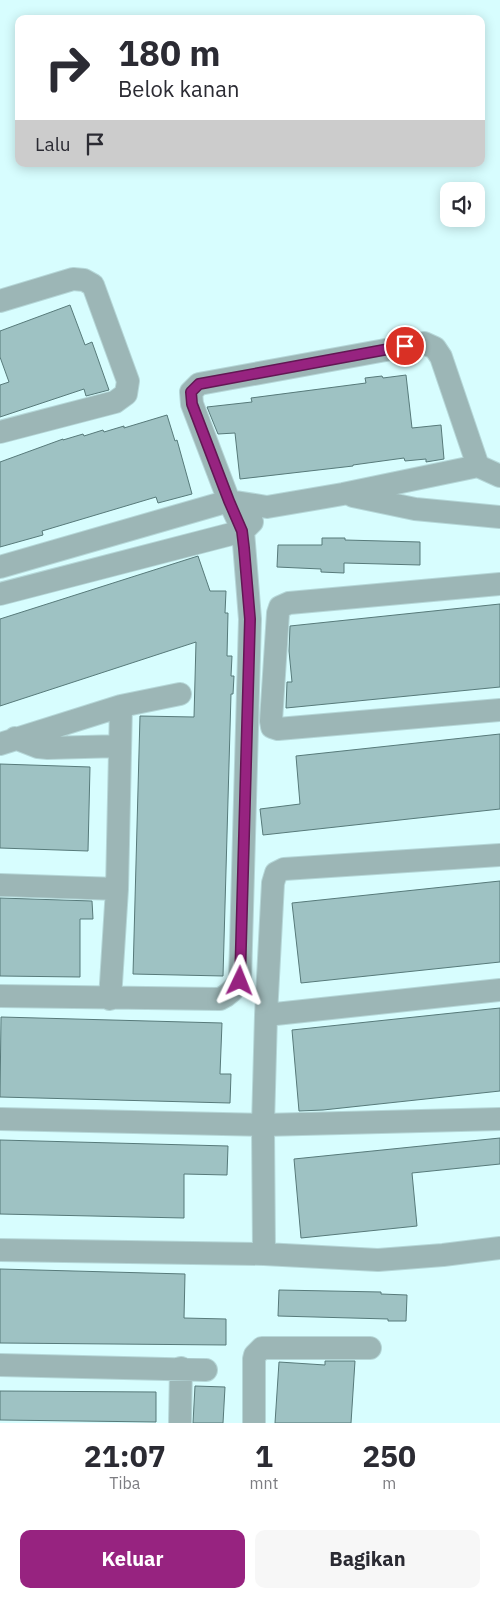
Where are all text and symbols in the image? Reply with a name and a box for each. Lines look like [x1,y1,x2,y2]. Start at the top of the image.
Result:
text: 180 m [118,30,221,76]
icon: right [35,35,100,100]
text: Belok kanan [118,74,240,103]
icon: arrive [81,130,109,158]
text: Lalu [35,132,71,156]
map controls [440,182,485,227]
button: sound [440,182,485,227]
pin [384,325,426,367]
icon: arrive [391,332,419,360]
position arrow [213,954,265,1006]
text: 21:07 [84,1436,166,1475]
text: 1 [255,1436,273,1475]
text: 250 [362,1436,416,1475]
text: Tiba [109,1473,140,1493]
text: mnt [250,1473,278,1493]
text: m [382,1473,396,1493]
button: Keluar [20,1530,245,1588]
button: Bagikan [255,1530,480,1588]

